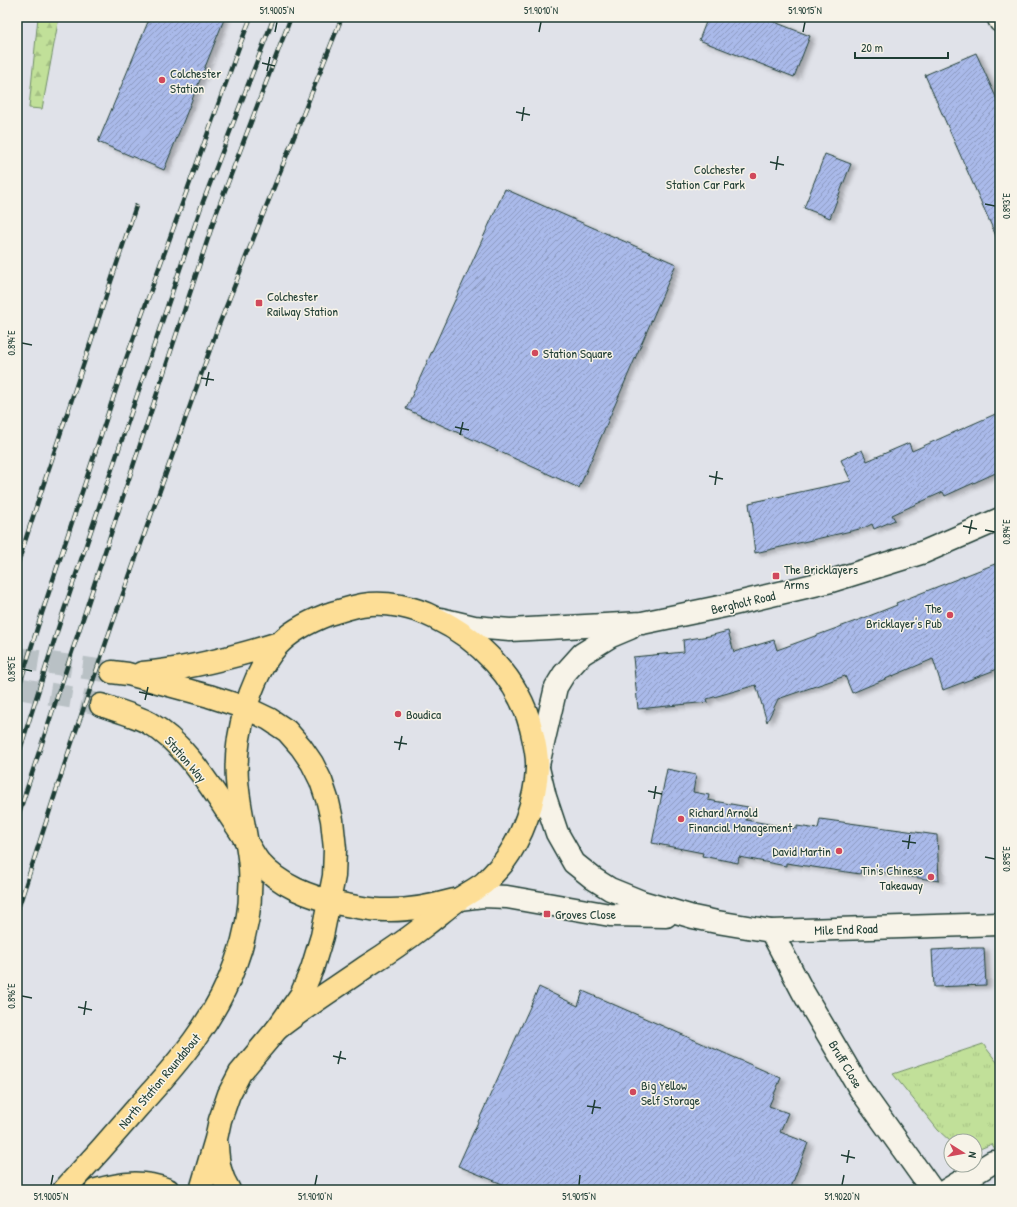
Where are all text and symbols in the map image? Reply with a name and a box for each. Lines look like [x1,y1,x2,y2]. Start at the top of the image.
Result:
text: 51.9005°N [260,4,294,17]
text: 51.9010°N [524,4,558,17]
text: 51.9015°N [788,4,822,17]
scale bar [855,34,948,60]
text: 20 m [861,39,883,56]
place label: Colchester Station [170,64,221,97]
marker: Colchester Station [157,75,167,85]
place label: Colchester Station Car Park [666,160,746,193]
marker: Colchester Station Car Park [748,171,758,181]
text: 0.893°E [1000,193,1013,219]
place label: Colchester Railway Station [267,287,338,320]
marker: Colchester Railway Station [254,298,264,308]
text: 0.894°E [5,330,18,356]
place label: Station Square [543,344,613,362]
marker: Station Square [530,348,540,358]
text: 0.894°E [1000,519,1013,545]
place label: The Bricklayers Arms [784,560,858,593]
marker: The Bricklayers Arms [771,571,781,581]
street label: Bergholt Road [709,586,777,618]
place label: The Bricklayer's Pub [866,599,942,632]
marker: The Bricklayer's Pub [945,610,955,620]
text: 0.895°E [5,656,18,682]
place label: Boudica [406,705,441,723]
marker: Boudica [393,709,403,719]
street label: Station Way [161,732,211,786]
place label: Richard Arnold Financial Management [688,803,793,836]
marker: Richard Arnold Financial Management [676,814,686,824]
place label: David Martin [772,842,831,860]
marker: David Martin [834,846,844,856]
text: 0.895°E [1000,846,1013,872]
place label: Tin's Chinese Takeaway [861,861,923,894]
marker: Tin's Chinese Takeaway [926,872,936,882]
place label: Groves Close [555,905,616,923]
marker: Groves Close [542,909,552,919]
street label: Mile End Road [814,919,878,939]
text: 0.896°E [5,983,18,1009]
street label: North Station Roundabout [114,1029,205,1133]
street label: Bruff Close [825,1037,867,1091]
place label: Big Yellow Self Storage [641,1076,700,1109]
marker: Big Yellow Self Storage [628,1087,638,1097]
north arrow [943,1133,983,1173]
text: N [965,1151,980,1159]
text: 51.9005°N [34,1190,68,1203]
text: 51.9010°N [298,1190,332,1203]
text: 51.9015°N [562,1190,596,1203]
text: 51.9020°N [825,1190,859,1203]

